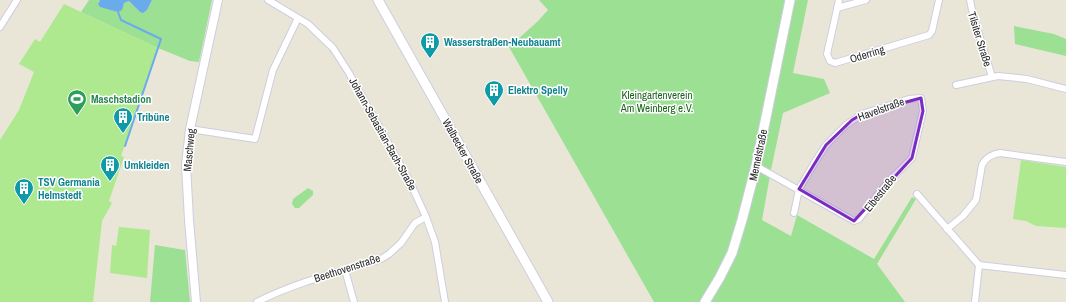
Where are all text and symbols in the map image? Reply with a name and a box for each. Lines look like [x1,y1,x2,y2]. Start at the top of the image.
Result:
street label: Tilsiter Straße [965,10,995,68]
building icon: Wasserstraßen-Neubauamt [419,31,441,59]
place label: Wasserstraßen-Neubauamt [444,35,560,49]
street label: Oderring [848,42,886,66]
street label: Johann-Sebastian-Bach-Straße [346,75,420,193]
building icon: Elektro Spelly [483,79,505,107]
place label: Elektro Spelly [508,83,568,97]
sports icon: Maschstadion [66,88,88,116]
park label: Kleingartenverein Am Weinberg e.V. [620,88,693,115]
place label: Maschstadion [91,92,151,106]
street label: Havelstraße [856,94,906,124]
building icon: Tribüne [112,106,134,134]
place label: Tribüne [137,110,170,124]
street label: Walbecker Straße [439,116,487,186]
street label: Maschweg [180,128,198,172]
street label: Memelstraße [746,128,770,182]
building icon: Umkleiden [99,154,121,182]
place label: Umkleiden [124,158,170,172]
street label: Elbestraße [861,172,899,214]
place label: TSV Germania Helmstedt [38,175,100,202]
building icon: TSV Germania Helmstedt [13,177,35,205]
street label: Beethovenstraße [312,251,382,285]

